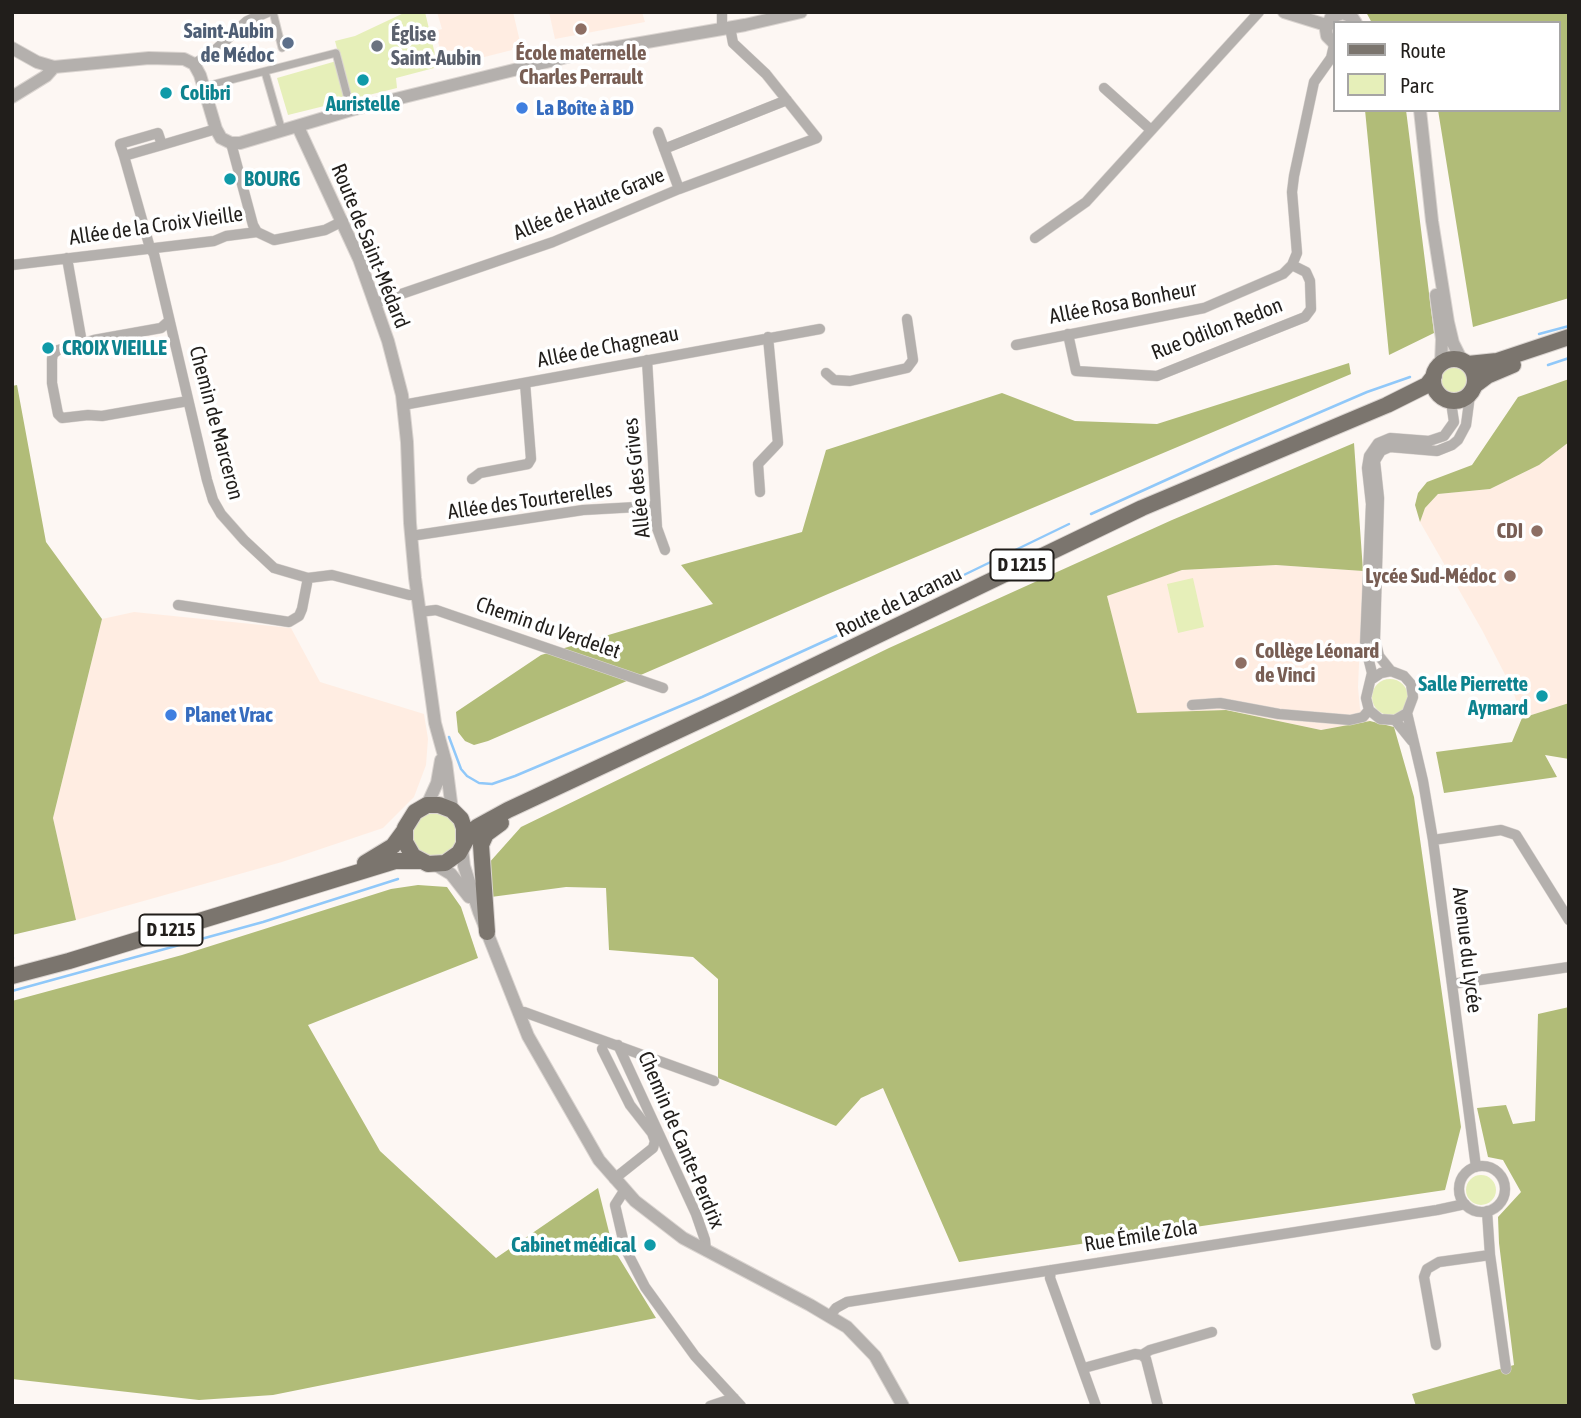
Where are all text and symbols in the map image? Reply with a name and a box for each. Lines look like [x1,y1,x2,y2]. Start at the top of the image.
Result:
place label: Saint-Aubin de Médoc [184,18,274,68]
place label: Église Saint-Aubin [391,21,481,71]
marker: École maternelle Charles Perrault [573,21,589,37]
legend [1332,21,1560,112]
marker: Saint-Aubin de Médoc [280,35,296,51]
marker: Église Saint-Aubin [369,38,385,54]
text: Route [1400,38,1446,62]
place label: École maternelle Charles Perrault [516,40,646,90]
marker: Auristelle [355,72,371,88]
text: Parc [1400,73,1434,97]
place label: Colibri [180,80,231,106]
marker: Colibri [158,85,174,101]
place label: Auristelle [326,91,400,117]
place label: La Boîte à BD [536,95,634,121]
marker: La Boîte à BD [514,100,530,116]
street label: Route de Saint-Médard [325,160,415,332]
street label: Allée de Haute Grave [510,162,668,246]
place label: BOURG [244,166,300,192]
marker: BOURG [222,171,238,187]
street label: Allée de la Croix Vieille [67,201,245,251]
street label: Allée Rosa Bonheur [1047,276,1199,330]
street label: Rue Odilon Redon [1148,292,1286,366]
street label: Allée de Chagneau [535,321,681,373]
place label: CROIX VIEILLE [62,335,167,361]
marker: CROIX VIEILLE [40,340,56,356]
street label: Chemin de Marceron [183,343,249,503]
street label: Allée des Grives [618,417,656,539]
street label: Allée des Tourterelles [446,477,614,525]
place label: CDI [1496,518,1523,544]
marker: CDI [1529,523,1545,539]
road number: D 1215 [990,550,1054,580]
street label: Route de Lacanau [832,561,966,643]
place label: Lycée Sud-Médoc [1365,563,1496,589]
marker: Lycée Sud-Médoc [1502,568,1518,584]
street label: Chemin du Verdelet [473,592,623,664]
place label: Collège Léonard de Vinci [1255,638,1379,688]
marker: Collège Léonard de Vinci [1233,655,1249,671]
place label: Salle Pierrette Aymard [1418,671,1528,721]
marker: Salle Pierrette Aymard [1534,688,1550,704]
place label: Planet Vrac [185,702,273,728]
marker: Planet Vrac [163,707,179,723]
street label: Avenue du Lycée [1447,886,1487,1014]
road number: D 1215 [140,914,202,946]
street label: Chemin de Cante-Perdrix [632,1048,730,1232]
street label: Rue Émile Zola [1083,1215,1199,1257]
place label: Cabinet médical [511,1232,636,1258]
marker: Cabinet médical [642,1237,658,1253]

